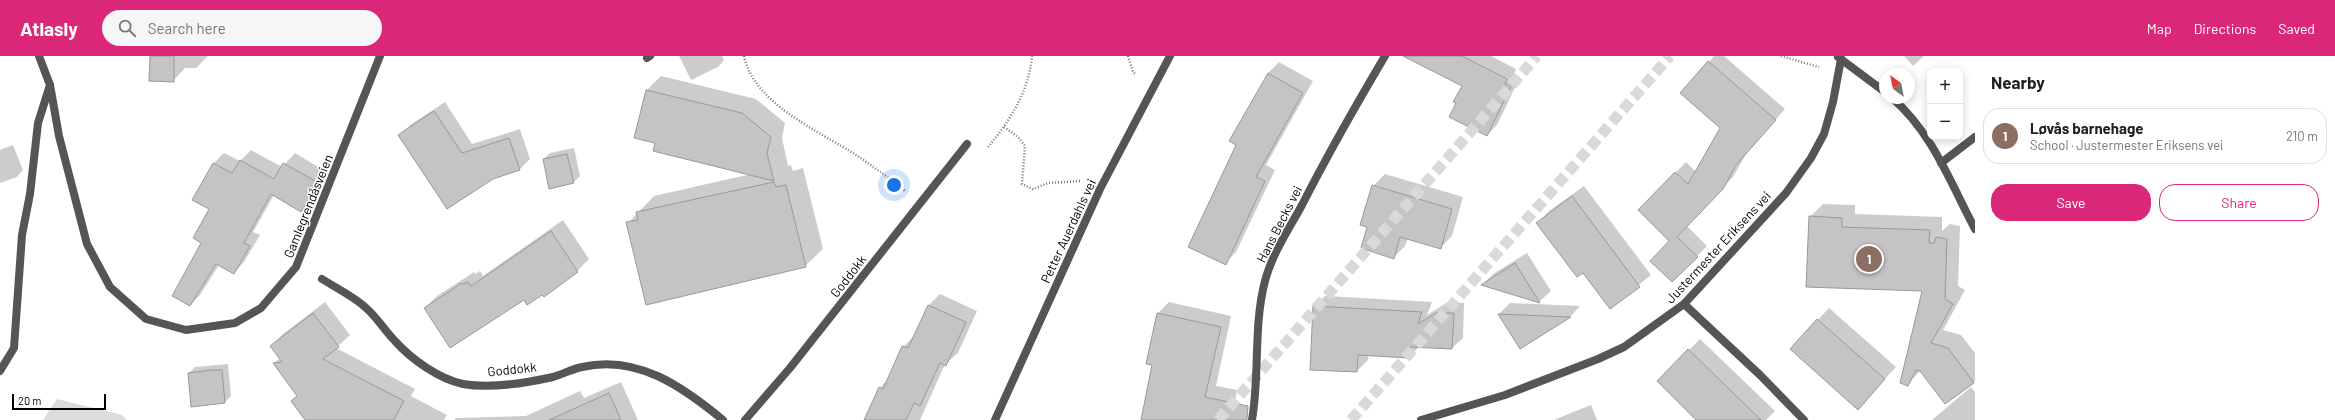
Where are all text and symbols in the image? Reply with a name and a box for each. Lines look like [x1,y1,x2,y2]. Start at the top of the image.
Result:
search box [102,10,382,46]
text: Atlasly [20,17,78,40]
icon: search [116,17,138,39]
text: Search here [148,19,226,37]
text: Map [2147,20,2172,37]
text: Directions [2194,20,2256,37]
text: Saved [2278,20,2315,37]
north arrow [1879,68,1915,104]
map controls [1927,68,1963,140]
button: + [1927,68,1963,104]
text: Nearby [1991,72,2045,92]
button: − [1927,104,1963,140]
text: Løvås barnehage [2030,119,2143,137]
text: 1 [2003,128,2007,144]
text: 210 m [2286,128,2318,144]
text: School · Justermester Eriksens vei [2030,137,2223,153]
street label: Gamlegrendåsveien [280,152,336,260]
your location [884,175,904,195]
street label: Petter Auerdahls vei [1037,176,1099,286]
street label: Hans Becks vei [1253,183,1305,265]
button: Save [1991,184,2151,221]
button: Share [2159,184,2319,221]
street label: Justermester Eriksens vei [1662,188,1774,306]
pin: 1 [1856,244,1882,274]
street label: Goddokk [827,251,870,300]
street label: Goddokk [487,358,538,380]
scale bar [12,392,106,411]
text: 20 m [18,394,41,407]

